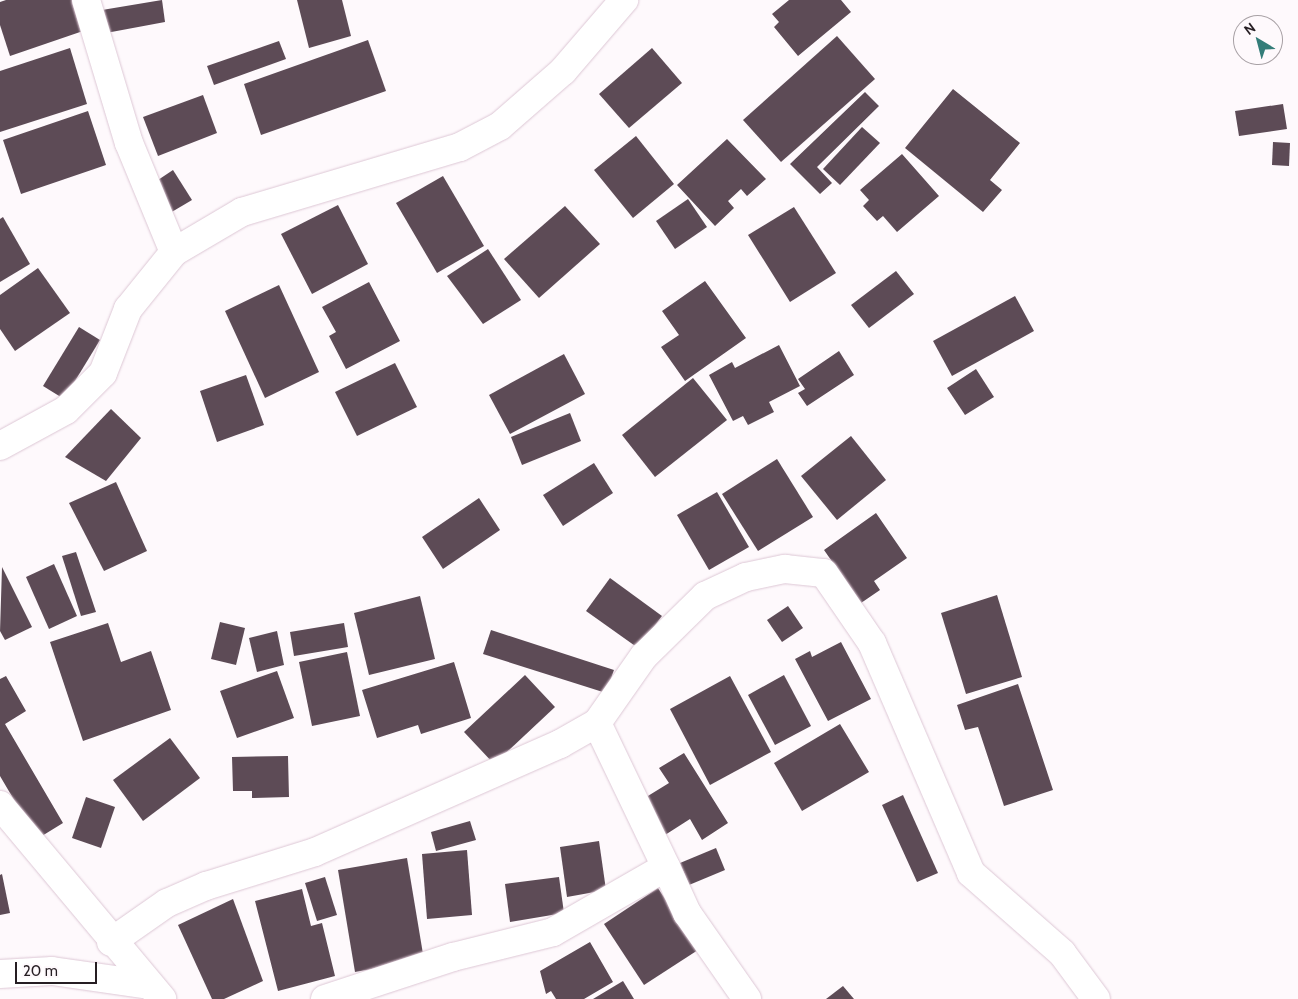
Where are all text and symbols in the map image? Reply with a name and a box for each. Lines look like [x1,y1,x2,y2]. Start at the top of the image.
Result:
north arrow [1233,15,1283,65]
text: N [1240,19,1259,39]
scale bar [18,952,100,984]
text: 20 m [23,962,58,980]

